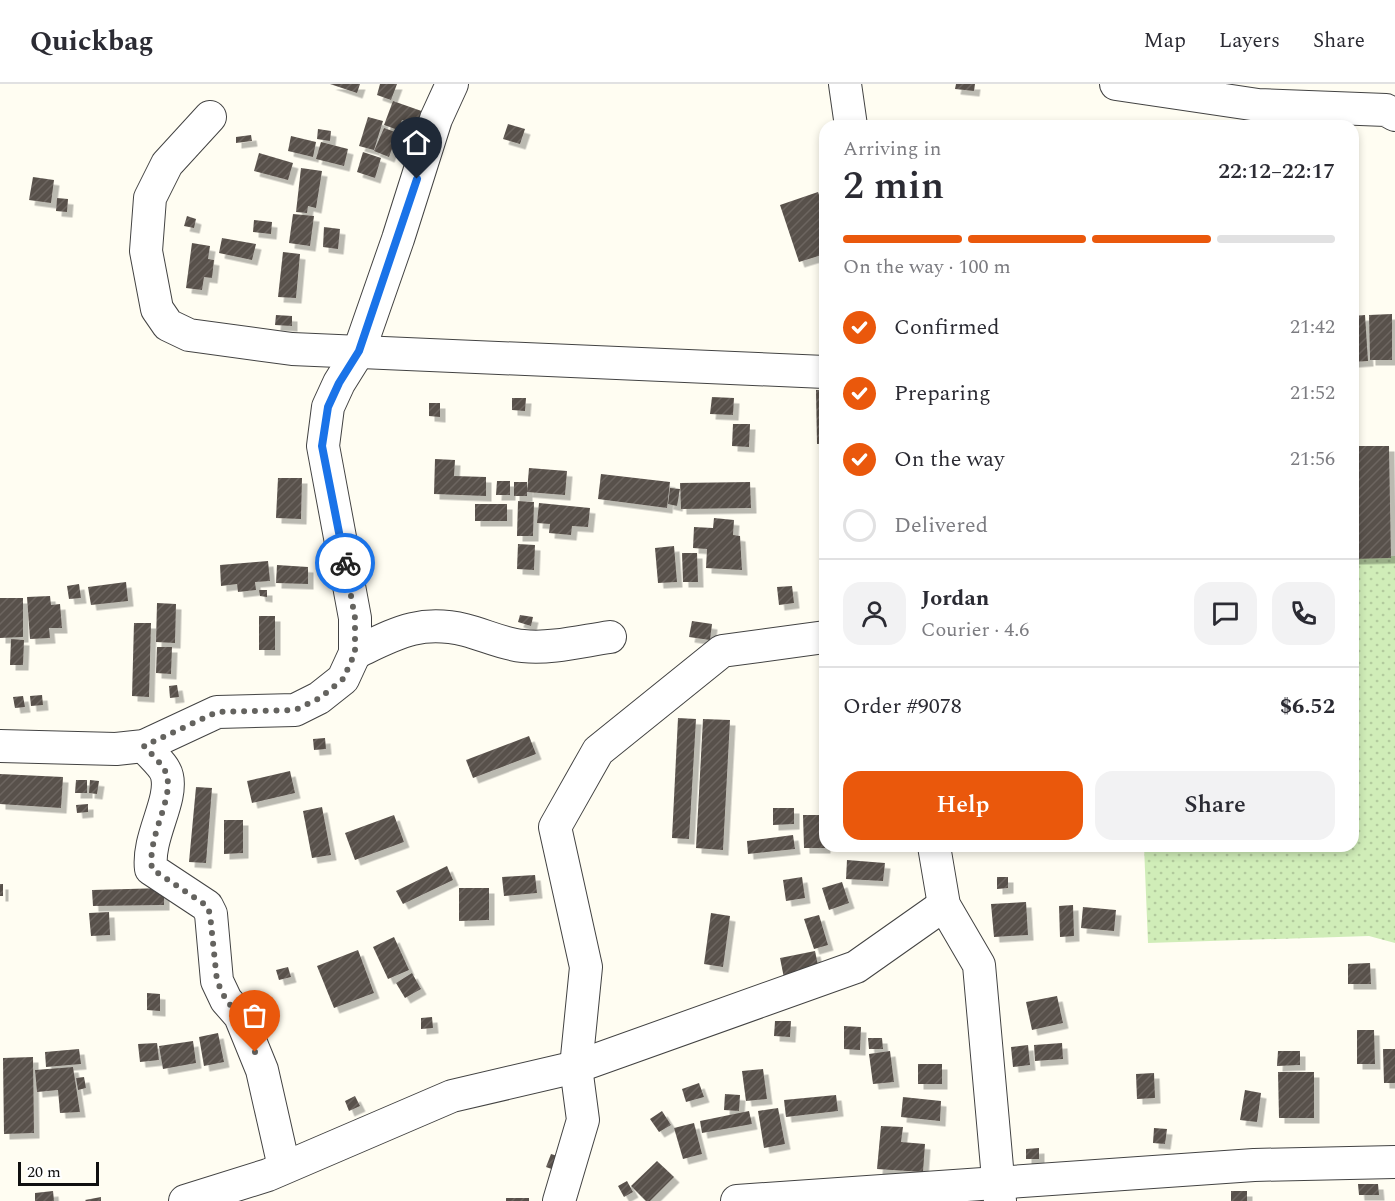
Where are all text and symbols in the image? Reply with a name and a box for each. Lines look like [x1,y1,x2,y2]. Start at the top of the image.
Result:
text: Quickbag [30,20,154,63]
text: Map [1144,25,1186,57]
text: Layers [1219,25,1280,57]
text: Share [1313,25,1365,57]
pin [391,117,442,179]
icon: home [400,126,433,159]
text: Arriving in [843,134,941,164]
text: 22:12–22:17 [1218,155,1335,188]
text: 2 min [843,157,944,216]
text: On the way · 100 m [843,252,1011,282]
icon: check [843,311,876,344]
text: Confirmed [894,311,1000,344]
text: 21:42 [1290,312,1335,342]
icon: check [843,377,876,410]
text: Preparing [894,377,991,410]
text: 21:52 [1290,378,1335,408]
icon: check [843,443,876,476]
text: On the way [894,443,1005,476]
text: 21:56 [1290,444,1335,474]
text: Delivered [894,509,988,542]
courier [315,533,375,593]
icon: bike [329,547,362,580]
button: person [843,582,906,645]
text: Jordan [921,582,989,615]
button: chat [1194,582,1257,645]
button: phone [1272,582,1335,645]
text: Courier · 4.6 [921,615,1029,645]
text: Order #9078 [843,690,962,723]
text: $6.52 [1280,690,1335,723]
button: Help [843,771,1083,840]
button: Share [1095,771,1335,840]
pin [229,990,280,1052]
icon: bag [238,999,271,1032]
scale bar [18,1159,99,1186]
text: 20 m [27,1160,61,1184]

